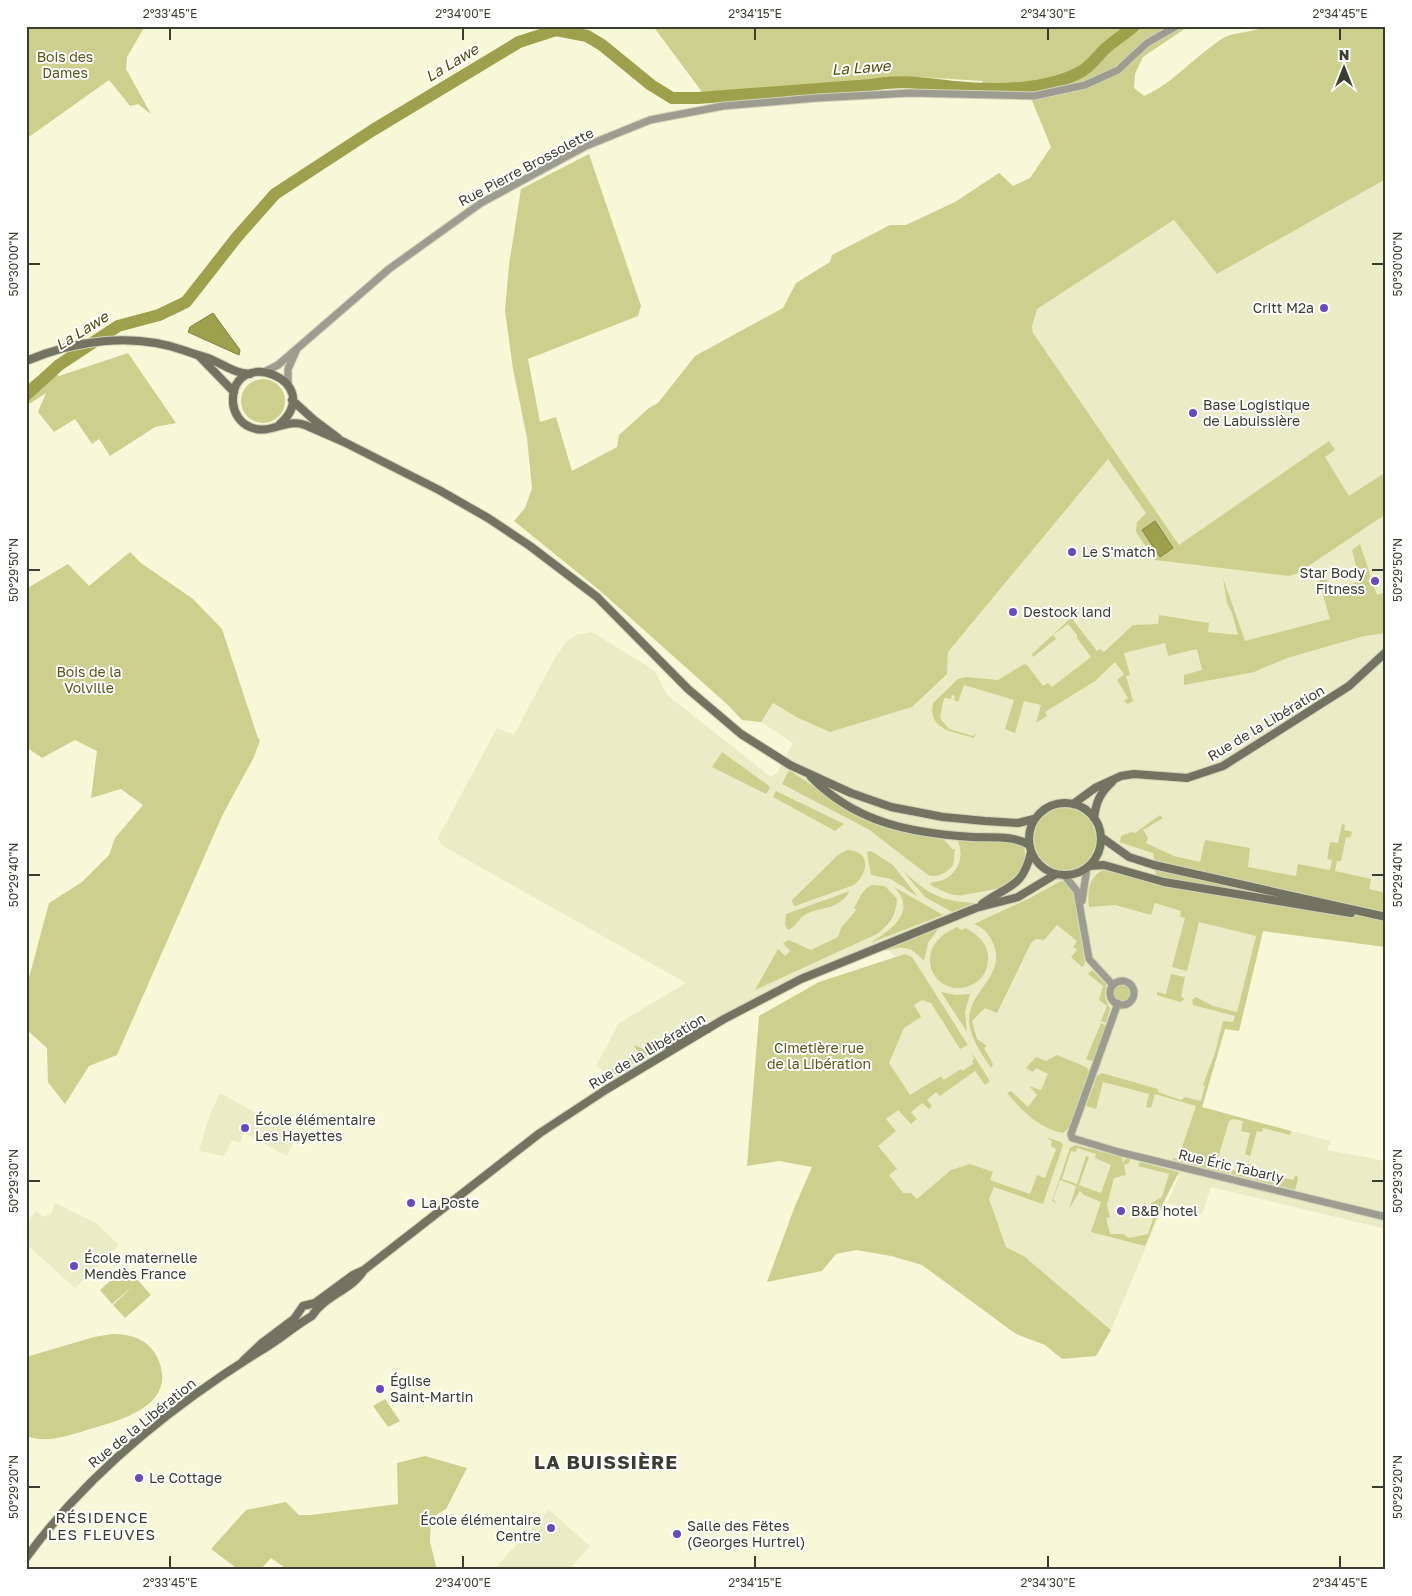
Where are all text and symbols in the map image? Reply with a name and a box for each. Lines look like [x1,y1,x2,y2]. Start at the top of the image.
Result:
text: 2°33'45"E [143,6,197,21]
text: 2°34'00"E [435,6,491,21]
text: 2°34'15"E [728,6,782,21]
text: 2°34'30"E [1020,6,1076,21]
text: 2°34'45"E [1313,6,1367,21]
water label: La Lawe [422,39,482,85]
north arrow [1320,42,1370,92]
text: N [1339,46,1349,63]
park label: Bois des Dames [37,48,93,81]
water label: La Lawe [831,56,892,78]
street label: Rue Pierre Brossolette [455,124,596,209]
text: 50°30'00"N [6,232,21,296]
text: 50°30'00"N [1390,232,1405,296]
place label: Critt M2a [1253,299,1314,316]
marker: Critt M2a [1318,302,1330,314]
water label: La Lawe [52,306,112,353]
place label: Base Logistique de Labuissière [1203,396,1310,429]
marker: Base Logistique de Labuissière [1187,407,1199,419]
text: 50°29'50"N [6,538,21,602]
text: 50°29'50"N [1390,538,1405,602]
place label: Le S'match [1082,543,1156,560]
marker: Le S'match [1066,546,1078,558]
place label: Star Body Fitness [1300,564,1365,597]
marker: Star Body Fitness [1369,575,1381,587]
place label: Destock land [1023,603,1111,620]
marker: Destock land [1007,606,1019,618]
park label: Bois de la Volville [56,663,122,696]
street label: Rue de la Libération [1204,681,1327,764]
text: 50°29'40"N [6,843,21,907]
text: 50°29'40"N [1390,843,1405,907]
street label: Rue de la Libération [585,1009,708,1092]
park label: Cimetière rue de la Libération [767,1039,871,1072]
place label: École élémentaire Les Hayettes [255,1111,376,1144]
marker: École élémentaire Les Hayettes [239,1122,251,1134]
street label: Rue Éric Tabarly [1177,1145,1286,1186]
text: 50°29'30"N [6,1149,21,1213]
text: 50°29'30"N [1390,1149,1405,1213]
place label: La Poste [421,1194,479,1211]
marker: La Poste [405,1197,417,1209]
place label: B&B hotel [1131,1202,1198,1219]
marker: B&B hotel [1115,1205,1127,1217]
place label: École maternelle Mendès France [84,1249,197,1282]
marker: École maternelle Mendès France [68,1260,80,1272]
place label: Église Saint-Martin [390,1372,473,1405]
street label: Rue de la Libération [85,1374,199,1471]
marker: Église Saint-Martin [374,1383,386,1395]
district label: LA BUISSIÈRE [534,1450,678,1473]
text: 50°29'20"N [6,1455,21,1519]
text: 50°29'20"N [1390,1455,1405,1519]
place label: Le Cottage [149,1469,222,1486]
marker: Le Cottage [133,1472,145,1484]
district label: RÉSIDENCE LES FLEUVES [48,1508,156,1543]
place label: École élémentaire Centre [420,1511,541,1544]
place label: Salle des Fëtes (Georges Hurtrel) [687,1517,805,1550]
marker: École élémentaire Centre [545,1522,557,1534]
marker: Salle des Fëtes (Georges Hurtrel) [671,1528,683,1540]
text: 2°33'45"E [143,1575,197,1590]
text: 2°34'00"E [435,1575,491,1590]
text: 2°34'15"E [728,1575,782,1590]
text: 2°34'30"E [1020,1575,1076,1590]
text: 2°34'45"E [1313,1575,1367,1590]

